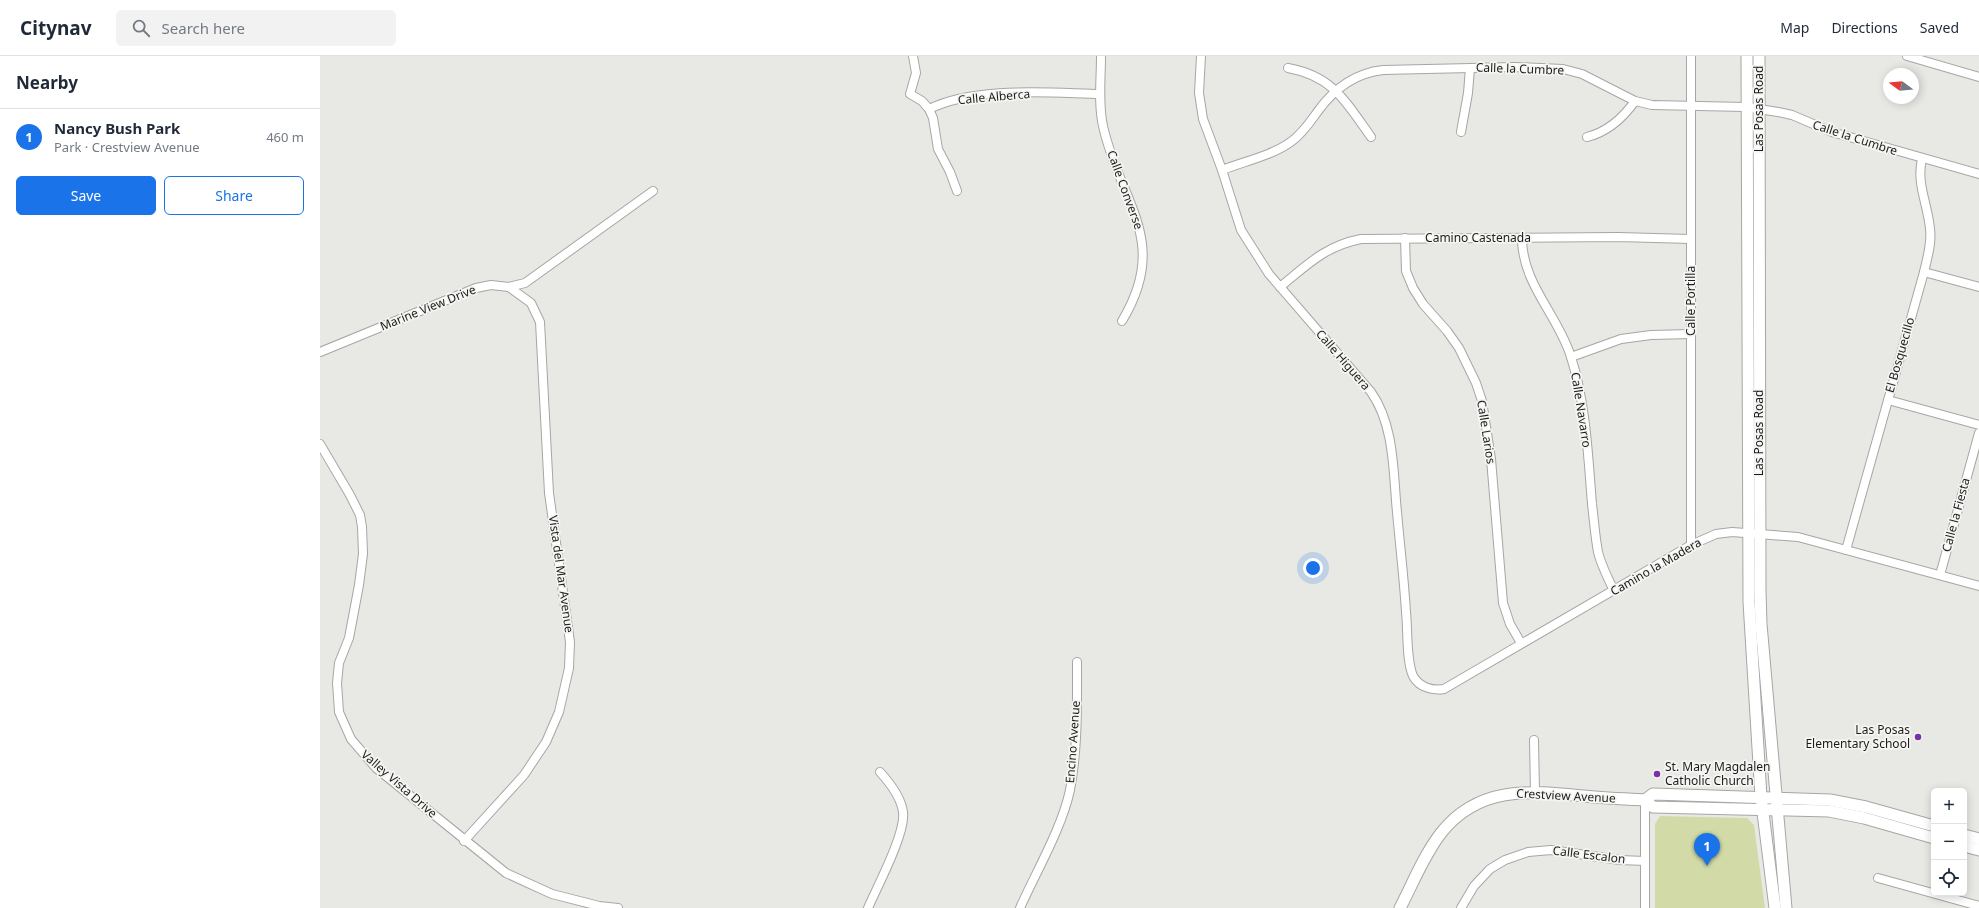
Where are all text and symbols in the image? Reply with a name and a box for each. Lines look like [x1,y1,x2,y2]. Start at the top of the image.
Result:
search box [116,10,396,46]
text: Citynav [20,15,92,41]
icon: search [130,17,152,39]
text: Search here [162,18,245,38]
text: Map [1780,18,1809,37]
text: Directions [1831,18,1898,37]
text: Saved [1920,18,1959,37]
street label: Calle la Cumbre [1476,58,1565,79]
street label: Las Posas Road [1750,66,1767,152]
north arrow [1883,68,1919,104]
text: Nearby [16,71,78,94]
street label: Calle Alberca [957,85,1031,108]
street label: Calle la Cumbre [1810,116,1900,159]
text: Nancy Bush Park [54,118,180,138]
text: 1 [25,128,33,146]
text: 460 m [266,128,304,146]
text: Park · Crestview Avenue [54,138,200,156]
street label: Calle Converse [1103,148,1148,232]
button: Save [16,176,156,215]
button: Share [164,176,304,215]
street label: Camino Castenada [1425,229,1531,246]
street label: Calle Portilla [1682,266,1699,336]
street label: Marine View Drive [377,280,479,335]
street label: El Bosquecillo [1881,315,1918,394]
street label: Calle Higuera [1312,326,1375,394]
street label: Calle Navarro [1567,371,1596,449]
street label: Las Posas Road [1750,390,1767,476]
street label: Calle Larios [1473,399,1500,465]
street label: Calle la Fiesta [1937,476,1974,554]
street label: Vista del Mar Avenue [545,514,578,634]
street label: Camino la Madera [1607,534,1704,600]
your location [1303,558,1323,578]
street label: Encino Avenue [1061,700,1084,784]
place label: Las Posas Elementary School [1805,721,1910,752]
marker: Las Posas Elementary School [1913,732,1923,742]
street label: Valley Vista Drive [358,746,441,822]
place label: St. Mary Magdalen Catholic Church [1665,758,1770,789]
marker: St. Mary Magdalen Catholic Church [1652,769,1662,779]
street label: Crestview Avenue [1516,784,1616,807]
map controls [1931,788,1967,896]
button: + [1931,788,1967,824]
button: − [1931,824,1967,860]
pin: 1 [1694,833,1720,866]
street label: Calle Escalon [1552,842,1626,867]
button: locate [1931,860,1967,896]

